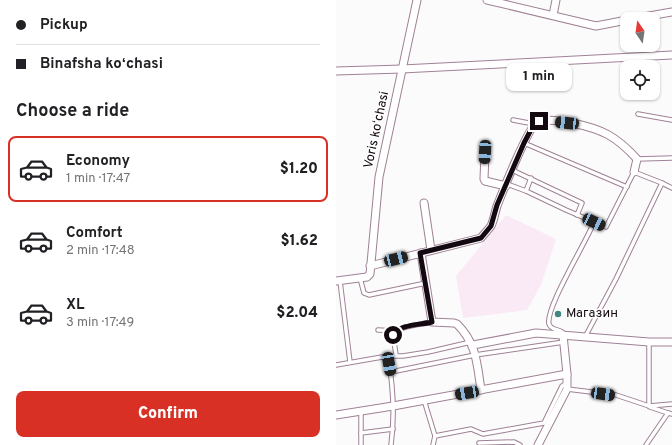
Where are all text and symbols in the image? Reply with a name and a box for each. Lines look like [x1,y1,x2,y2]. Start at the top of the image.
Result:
north arrow [620,12,660,52]
map controls [620,12,660,100]
text: Pickup [40,16,88,35]
text: Binafsha koʻchasi [40,55,163,74]
button: locate [620,60,660,100]
callout: 1 min [506,63,572,91]
text: 1 min [523,69,555,85]
street label: Voris koʻchasi [361,90,393,170]
text: Choose a ride [16,100,129,123]
route end [530,112,548,130]
car [554,116,580,130]
car [478,140,492,164]
icon: car [18,151,54,187]
text: Economy [66,152,130,171]
text: $1.20 [280,160,318,179]
text: 1 min · 17:47 [66,171,130,187]
car [581,211,607,233]
icon: car [18,223,54,259]
text: Comfort [66,224,123,243]
text: $1.62 [280,232,318,251]
text: 2 min · 17:48 [66,243,135,259]
car [383,250,409,268]
icon: car [18,295,54,331]
text: XL [66,296,84,315]
text: $2.04 [276,304,318,323]
place label: Магазин [566,306,618,322]
marker: Магазин [553,309,563,319]
text: 3 min · 17:49 [66,315,134,331]
route start [384,326,402,344]
car [381,351,397,377]
car [454,385,480,401]
car [590,386,616,402]
button: Confirm [16,391,320,437]

